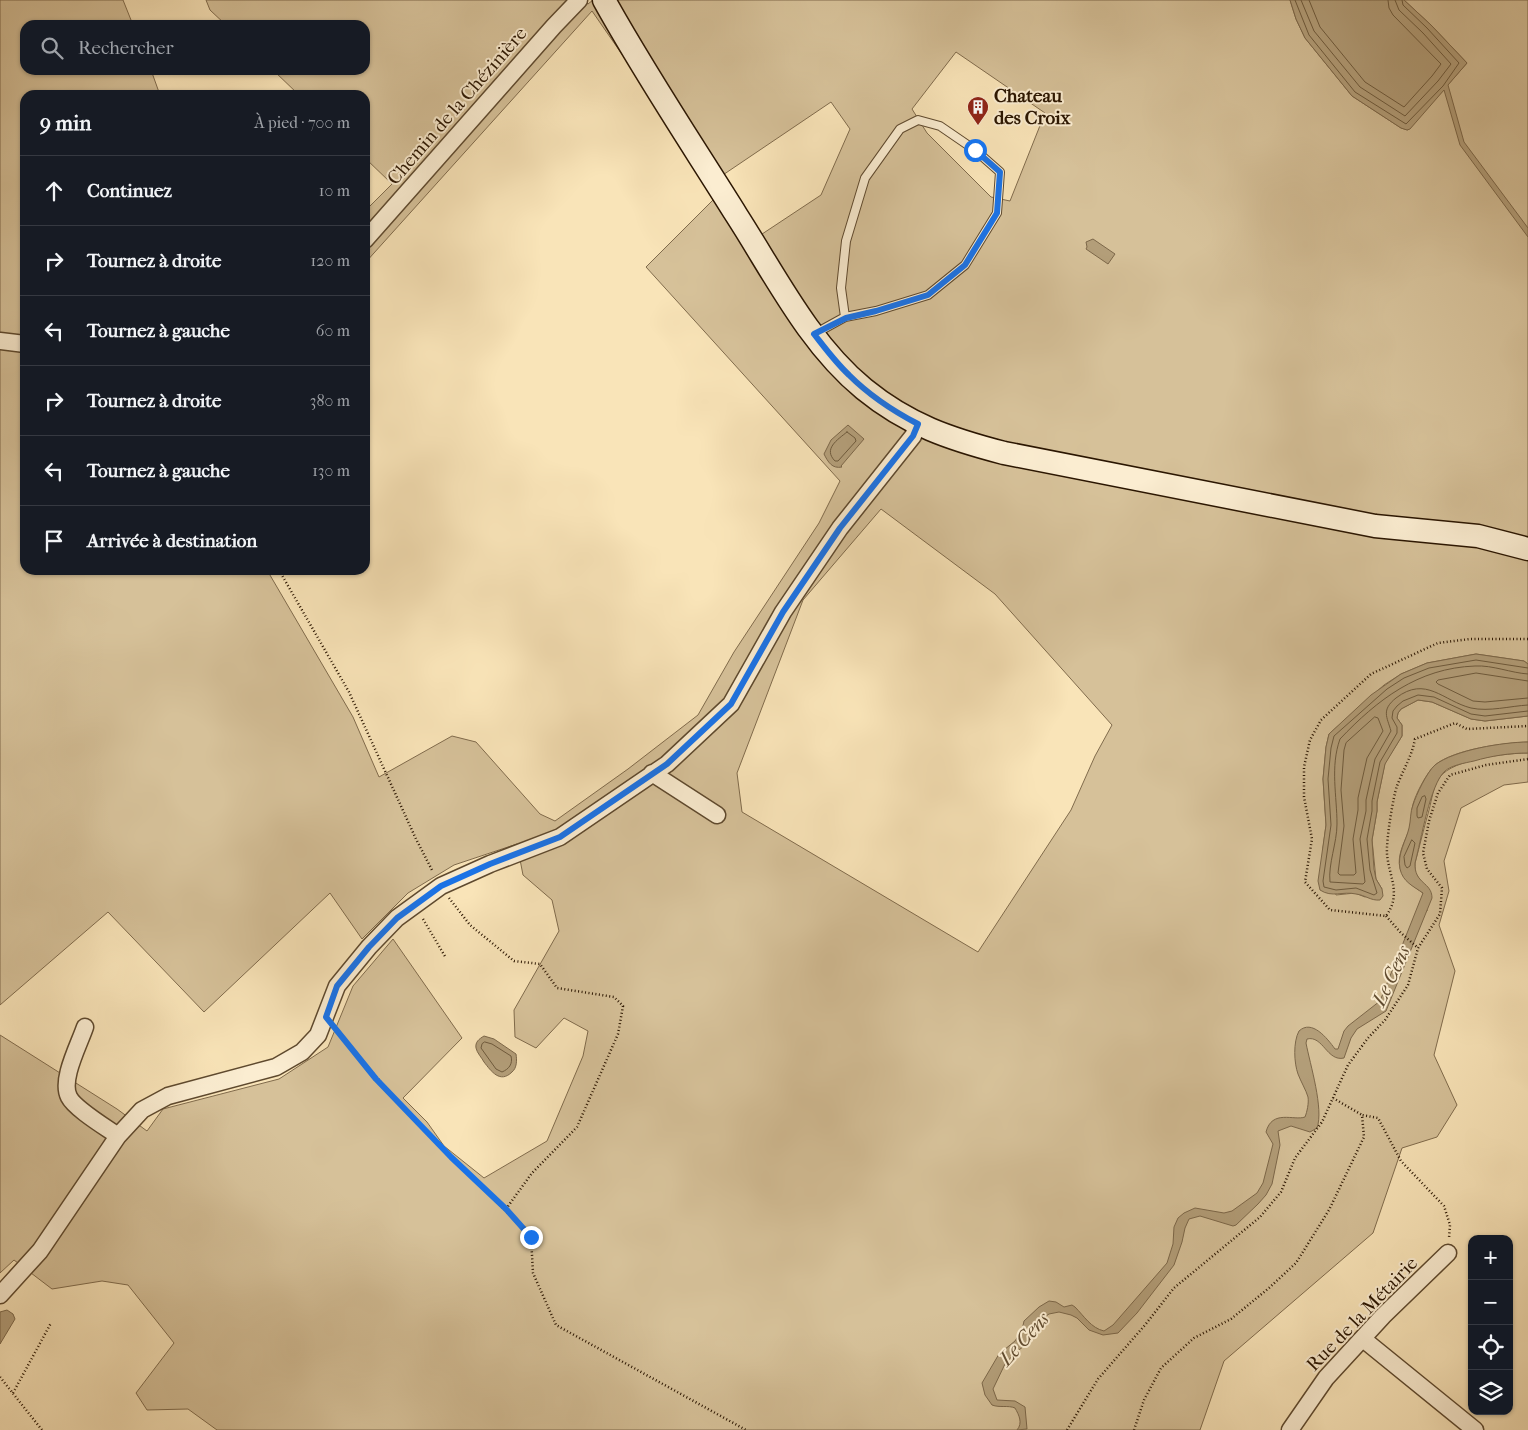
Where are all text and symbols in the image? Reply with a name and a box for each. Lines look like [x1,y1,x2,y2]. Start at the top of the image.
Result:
search box [20,20,370,75]
street label: Chemin de la Chézinière [383,23,531,189]
icon: search [38,34,66,62]
text: Rechercher [78,37,174,59]
place label: Chateau des Croix [994,85,1072,129]
building icon: Chateau des Croix [966,95,990,126]
text: 9 min [40,111,91,135]
text: À pied · 700 m [254,113,350,132]
route start [964,139,987,162]
icon: ahead [40,177,68,205]
text: Continuez [87,180,172,202]
text: 10 m [319,181,350,200]
icon: right [40,247,68,275]
text: Tournez à droite [87,250,221,272]
text: 120 m [311,251,350,270]
icon: left [40,317,68,345]
text: Tournez à gauche [87,320,230,342]
text: 60 m [316,321,350,340]
icon: right [40,387,68,415]
text: Tournez à droite [87,390,221,412]
text: 380 m [310,391,350,410]
icon: left [40,457,68,485]
text: Tournez à gauche [87,460,230,482]
text: 130 m [312,461,350,480]
icon: arrive [40,527,68,555]
text: Arrivée à destination [87,530,257,552]
water label: Le Cens [1366,941,1415,1012]
route end [520,1226,543,1249]
map controls [1468,1235,1513,1415]
button: + [1468,1235,1513,1280]
street label: Rue de la Métairie [1302,1252,1422,1376]
button: − [1468,1280,1513,1325]
water label: Le Cens [993,1307,1055,1372]
button: locate [1468,1325,1513,1370]
button: layers [1468,1370,1513,1415]

